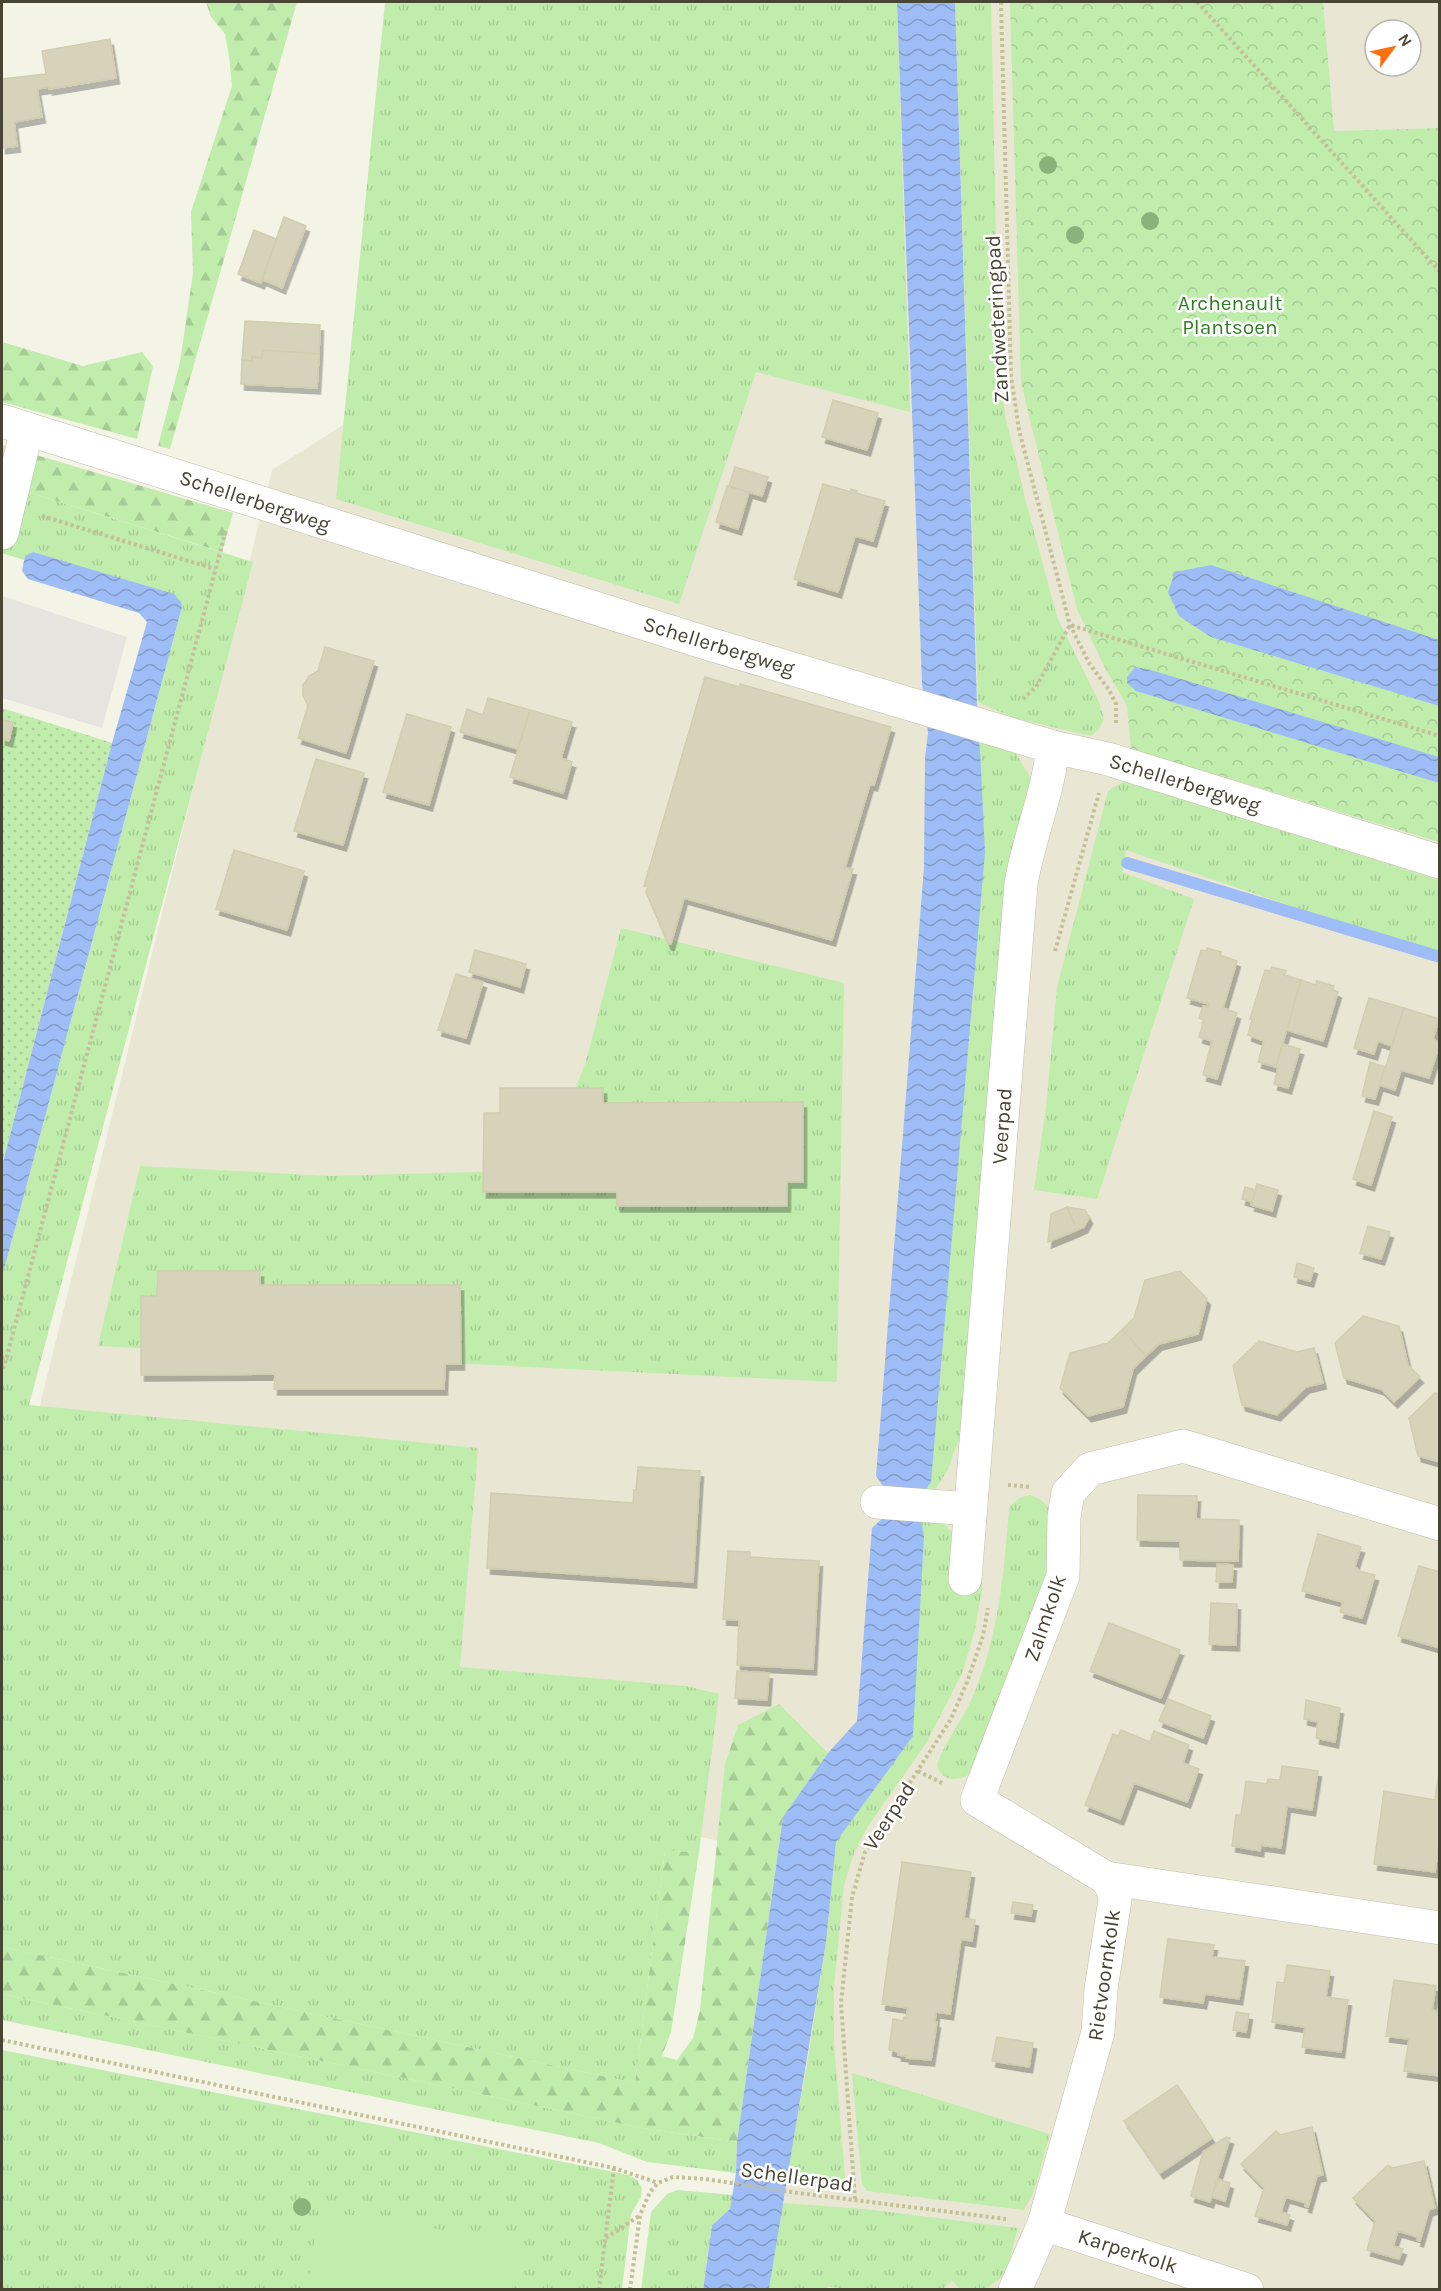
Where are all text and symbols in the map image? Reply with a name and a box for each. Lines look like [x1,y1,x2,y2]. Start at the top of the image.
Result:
north arrow [1363,18,1423,78]
text: N [1394,30,1416,50]
street label: Zandweteringpad [981,234,1013,404]
park label: Archenault Plantsoen [1178,291,1282,339]
street label: Schellerbergweg [176,465,334,537]
street label: Schellerbergweg [640,612,798,681]
street label: Schellerbergweg [1106,749,1264,818]
street label: Veerpad [987,1087,1017,1165]
street label: Zalmkolk [1019,1571,1071,1665]
street label: Veerpad [858,1777,920,1855]
street label: Rietvoornkolk [1083,1908,1125,2042]
street label: Schellerpad [739,2157,855,2197]
street label: Karperkolk [1075,2224,1181,2278]

